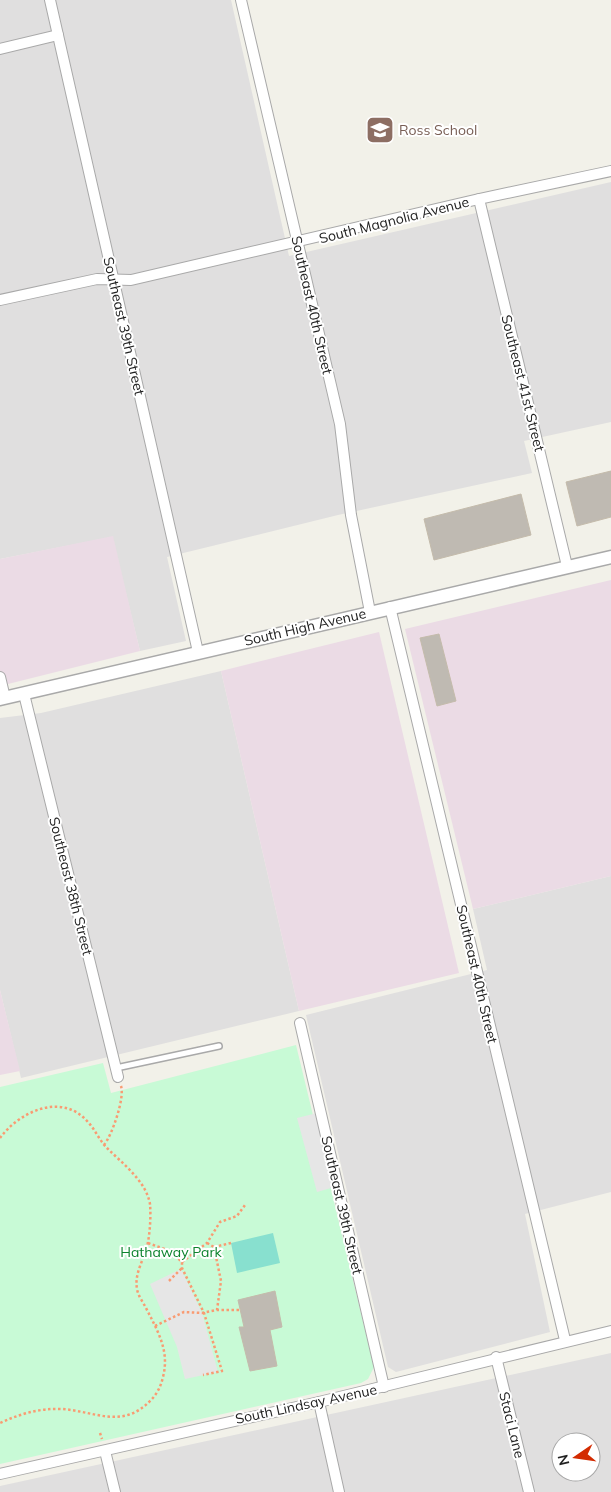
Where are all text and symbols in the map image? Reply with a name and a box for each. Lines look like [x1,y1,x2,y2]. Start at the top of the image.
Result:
school or university icon: Ross School [365,115,395,145]
place label: Ross School [399,121,477,139]
street label: South Magnolia Avenue [317,193,471,247]
street label: Southeast 40th Street [287,234,337,376]
street label: Southeast 39th Street [99,255,149,397]
street label: Southeast 41st Street [497,313,549,453]
street label: South High Avenue [242,604,368,650]
street label: Southeast 38th Street [45,815,97,957]
street label: Southeast 40th Street [452,903,502,1045]
street label: Southeast 39th Street [317,1134,367,1276]
park label: Hathaway Park [120,1243,223,1261]
street label: South Lindsay Avenue [234,1380,378,1428]
street label: Staci Lane [495,1390,529,1460]
north arrow [551,1432,601,1482]
text: N [553,1453,573,1467]

